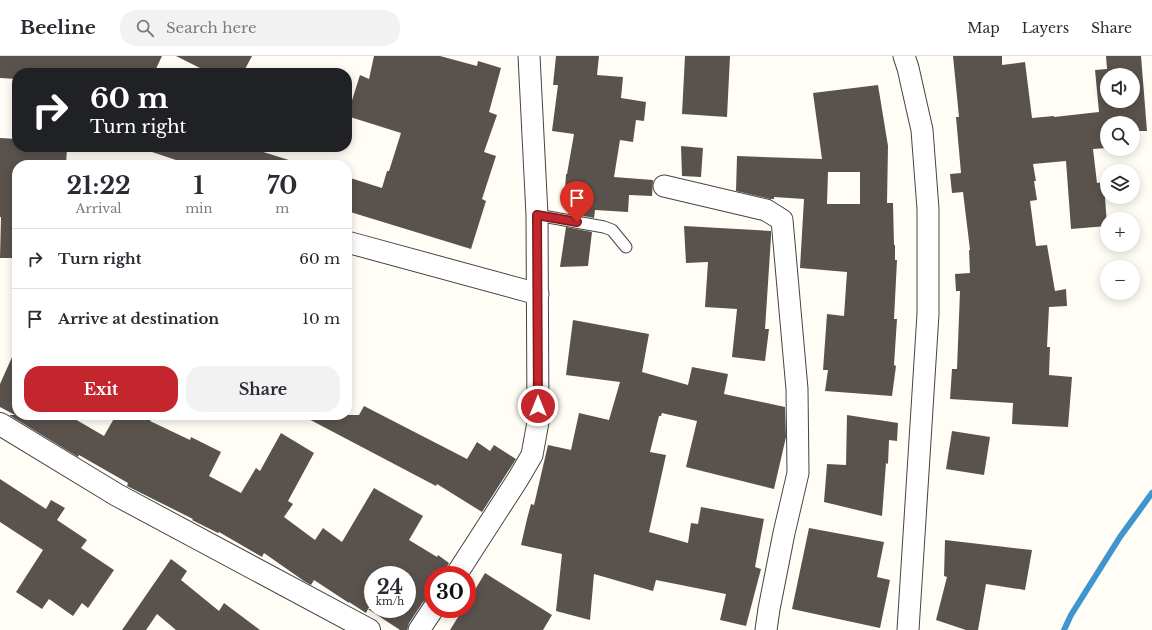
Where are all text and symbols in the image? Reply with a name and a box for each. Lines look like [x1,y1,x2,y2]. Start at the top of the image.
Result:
search box [120,10,400,46]
text: Beeline [20,16,96,39]
icon: search [134,17,156,39]
text: Search here [166,18,257,37]
text: Map [967,19,1000,37]
text: Layers [1022,19,1069,37]
text: Share [1091,19,1132,37]
map controls [1100,68,1140,300]
button: sound [1100,68,1140,108]
text: 60 m [90,81,168,116]
icon: right [24,84,76,136]
text: Turn right [90,116,186,138]
button: search [1100,116,1140,156]
button: layers [1100,164,1140,204]
text: 21:22 [66,171,131,200]
text: 1 [194,171,204,200]
text: 70 [267,171,297,200]
pin [560,181,594,222]
icon: arrive [566,187,588,209]
text: Arrival [76,200,122,217]
text: min [185,200,212,217]
text: m [275,200,289,217]
button: + [1100,212,1140,252]
icon: right [24,248,46,270]
text: Turn right [58,249,141,268]
text: 60 m [299,249,340,268]
button: − [1100,260,1140,300]
icon: arrive [24,308,46,330]
text: Arrive at destination [58,309,219,328]
text: 10 m [302,309,340,328]
button: Exit [24,366,178,412]
button: Share [186,366,340,412]
position arrow [517,385,559,427]
speed limit sign: 30 [424,566,476,618]
text: 24 [377,575,403,599]
text: km/h [376,595,404,608]

